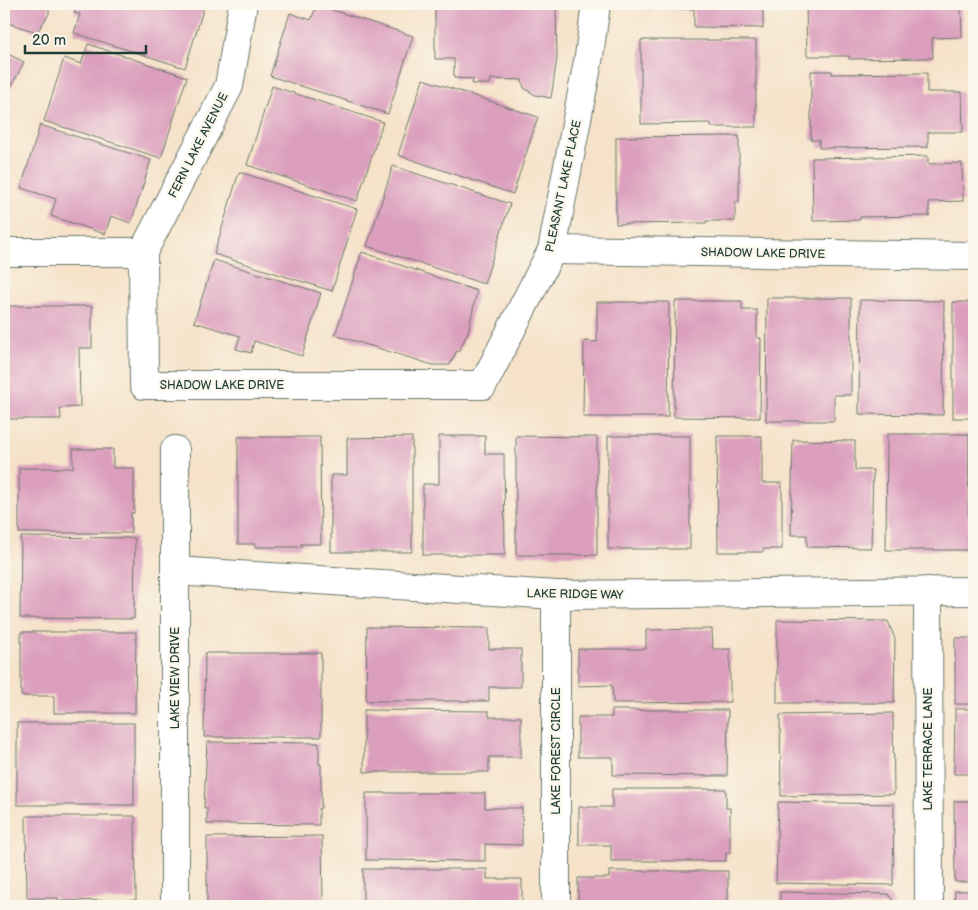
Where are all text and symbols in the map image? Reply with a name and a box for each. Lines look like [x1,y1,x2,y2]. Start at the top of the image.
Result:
scale bar [25,22,146,54]
text: 20 m [32,31,66,50]
street label: FERN LAKE AVENUE [165,90,232,200]
street label: PLEASANT LAKE PLACE [542,119,585,254]
street label: SHADOW LAKE DRIVE [701,245,825,262]
street label: SHADOW LAKE DRIVE [160,378,284,393]
street label: LAKE RIDGE WAY [526,586,625,603]
street label: LAKE VIEW DRIVE [168,627,183,729]
street label: LAKE FOREST CIRCLE [549,687,564,815]
street label: LAKE TERRACE LANE [921,688,936,810]

